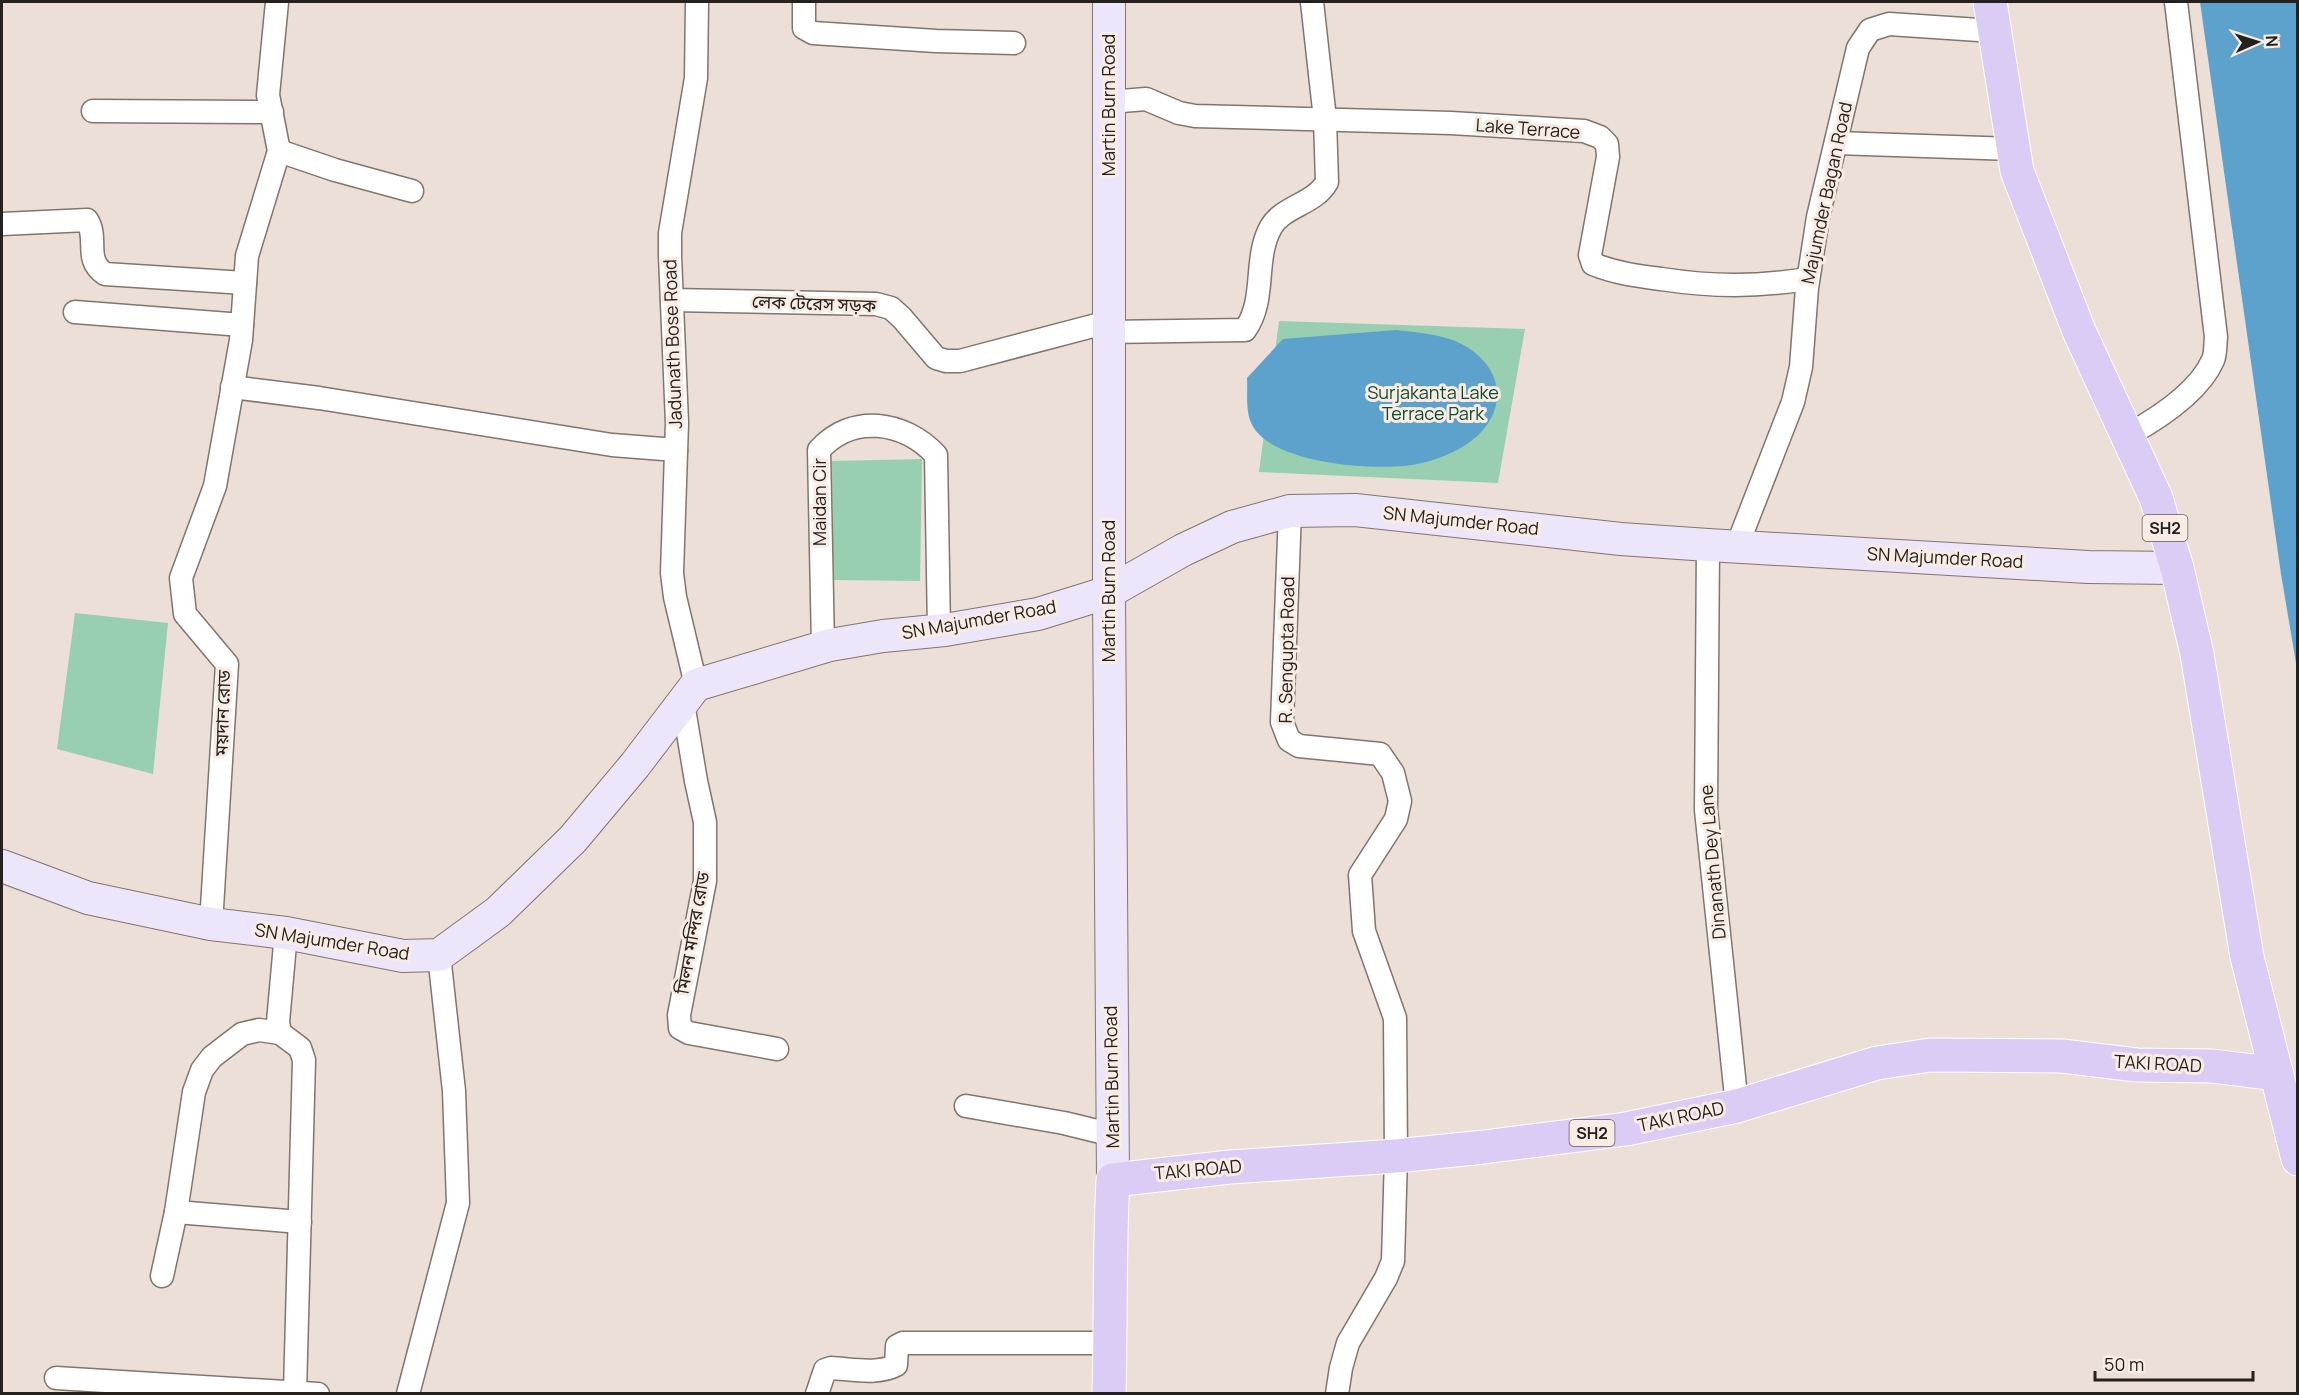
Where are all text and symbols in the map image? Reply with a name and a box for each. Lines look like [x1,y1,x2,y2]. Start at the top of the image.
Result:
north arrow [2227,12,2287,72]
street label: Martin Burn Road [1096,34,1120,176]
text: N [2261,35,2283,48]
street label: Majumder Bagan Road [1795,100,1857,286]
street label: Lake Terrace [1475,112,1581,144]
street label: Jadunath Bose Road [657,259,687,429]
street label: লেক টেরেস সড়ক [751,289,877,317]
park label: Surjakanta Lake Terrace Park [1367,380,1499,425]
street label: Maidan Cir [807,458,831,546]
street label: SN Majumder Road [1382,500,1540,540]
road number: SH2 [2142,515,2188,541]
street label: Martin Burn Road [1096,520,1120,662]
street label: SN Majumder Road [1866,541,2024,573]
street label: R. Sengupta Road [1273,576,1299,724]
street label: SN Majumder Road [900,594,1058,644]
street label: ময়দান রোড [208,669,236,758]
street label: Dinanath Dey Lane [1693,784,1731,940]
street label: মিলন মন্দির রোড [669,870,715,997]
street label: SN Majumder Road [253,917,411,965]
street label: Martin Burn Road [1098,1006,1124,1148]
street label: TAKI ROAD [2114,1049,2203,1077]
street label: TAKI ROAD [1635,1095,1726,1137]
road number: SH2 [1570,1120,1614,1146]
street label: TAKI ROAD [1153,1153,1243,1185]
scale bar [2095,1344,2252,1382]
text: 50 m [2104,1352,2144,1376]

